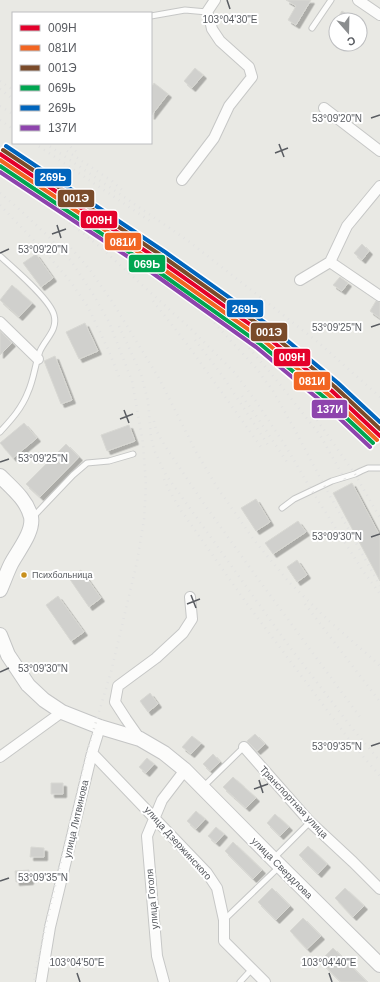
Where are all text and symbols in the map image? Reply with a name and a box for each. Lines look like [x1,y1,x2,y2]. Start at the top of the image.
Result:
legend [12,12,152,144]
north arrow [328,12,368,52]
text: 103°04'30"E [202,14,258,25]
text: 009Н [48,21,77,35]
text: С [346,34,357,48]
text: 081И [48,41,77,55]
text: 001Э [48,61,77,75]
text: 069Ь [48,81,76,95]
text: 269Ь [48,101,76,115]
text: 53°09'20"N [312,113,362,124]
text: 137И [48,121,77,135]
line badge: 269Ь [34,168,72,187]
text: 269Ь [40,171,66,183]
line badge: 001Э [57,189,95,208]
text: 001Э [63,192,89,204]
line badge: 009Н [80,210,118,229]
text: 009Н [86,214,112,226]
line badge: 081И [104,232,142,251]
text: 081И [110,236,136,248]
text: 53°09'20"N [18,244,68,255]
line badge: 069Ь [128,254,166,273]
text: 069Ь [134,258,160,270]
line badge: 269Ь [226,299,264,318]
text: 269Ь [232,303,258,315]
line badge: 001Э [250,322,288,342]
text: 53°09'25"N [312,322,362,333]
text: 001Э [256,326,282,338]
line badge: 009Н [273,348,311,367]
text: 009Н [279,351,305,363]
line badge: 081И [293,371,331,391]
text: 081И [299,375,325,387]
line badge: 137И [311,399,348,419]
text: 137И [317,403,343,415]
text: 53°09'25"N [18,453,68,464]
text: 53°09'30"N [312,531,362,542]
marker: Психбольница [19,570,29,580]
place label: Психбольница [32,570,92,580]
text: 53°09'30"N [18,663,68,674]
text: 53°09'35"N [312,741,362,752]
street label: Транспортная улица [258,764,331,841]
street label: улица Литвинова [62,778,90,859]
street label: улица Дзержинского [142,804,214,882]
street label: улица Свердлова [249,835,315,901]
street label: улица Гоголя [144,868,160,930]
text: 53°09'35"N [18,872,68,883]
text: 103°04'50"E [49,957,105,968]
text: 103°04'40"E [301,957,357,968]

